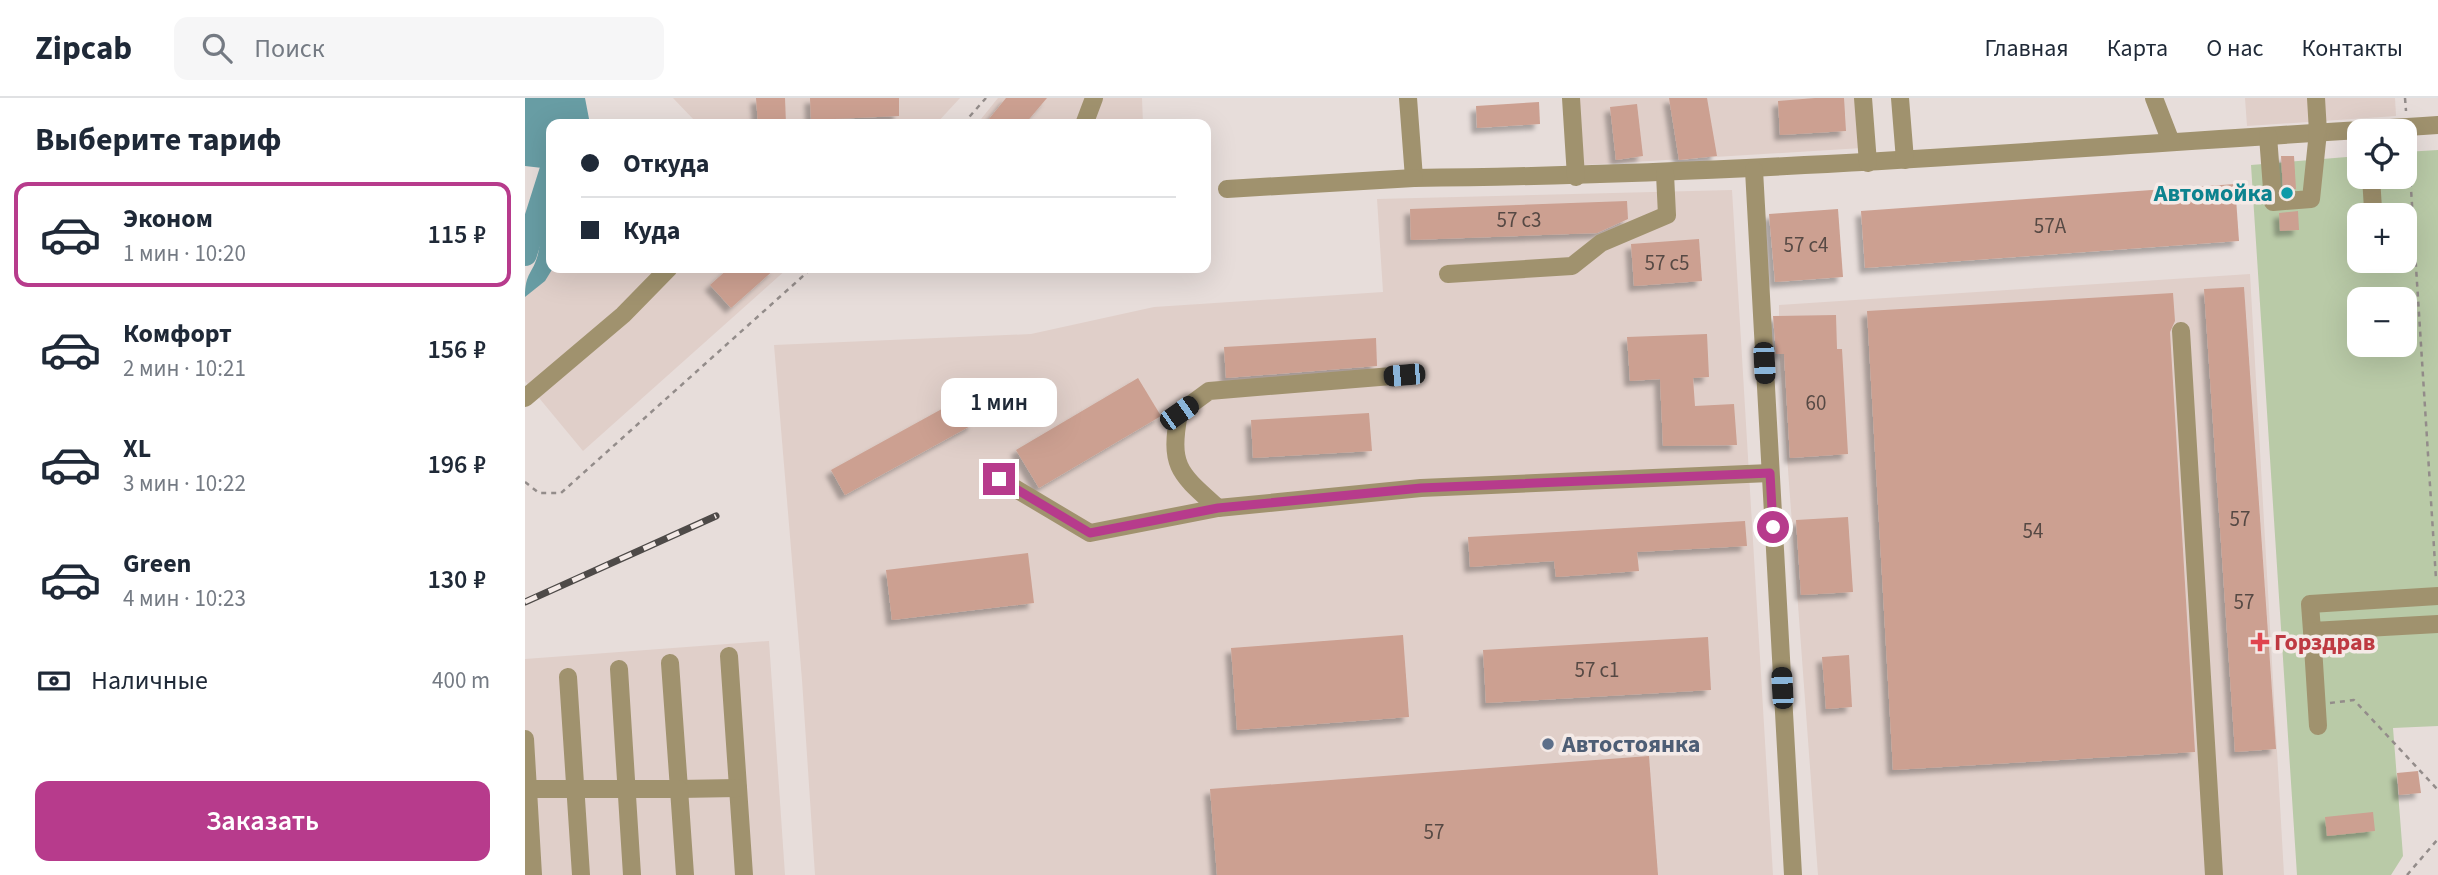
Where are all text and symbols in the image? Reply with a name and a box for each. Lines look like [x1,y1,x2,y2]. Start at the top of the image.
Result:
search box [174,17,664,80]
text: Zipcab [35,25,132,72]
icon: search [198,29,236,67]
text: Поиск [254,30,325,67]
text: Главная [1984,31,2069,66]
text: Карта [2107,31,2168,66]
text: О нас [2206,31,2263,66]
text: Контакты [2301,31,2403,66]
text: Выберите тариф [35,117,282,163]
map controls [2347,119,2417,357]
button: locate [2347,119,2417,189]
text: Откуда [623,145,710,182]
place label: Автомойка [2153,176,2273,211]
marker: Автомойка [2279,185,2295,201]
text: Эконом [123,200,213,237]
icon: car [39,203,102,266]
button: + [2347,203,2417,273]
house number: 57 с3 [1496,205,1542,235]
house number: 57А [2034,211,2067,241]
text: Куда [623,212,681,249]
text: 115 ₽ [427,216,486,253]
house number: 57 с4 [1783,230,1829,260]
text: 1 мин · 10:20 [123,237,246,270]
house number: 57 с5 [1644,248,1690,278]
button: − [2347,287,2417,357]
text: Комфорт [123,315,232,352]
icon: car [39,318,102,381]
text: 156 ₽ [427,331,486,368]
car [1753,341,1776,385]
text: 2 мин · 10:21 [123,352,246,385]
car [1383,363,1426,387]
callout: 1 мин [941,378,1057,426]
text: 1 мин [970,386,1028,419]
house number: 60 [1806,388,1826,418]
car [1156,392,1203,434]
text: XL [123,430,151,467]
icon: car [39,433,102,496]
text: 196 ₽ [427,446,486,483]
route end [983,463,1015,495]
text: 3 мин · 10:22 [123,467,246,500]
house number: 57 [2230,504,2250,534]
route start [1757,511,1789,543]
house number: 54 [2023,516,2043,546]
text: Green [123,545,191,582]
icon: car [39,548,102,611]
text: 130 ₽ [427,561,486,598]
text: 4 мин · 10:23 [123,582,246,615]
house number: 57 [2234,587,2254,617]
place label: Горздрав [2274,625,2375,660]
marker: Горздрав [2252,634,2268,650]
house number: 57 с1 [1574,655,1620,685]
icon: cash [35,662,73,700]
text: Наличные [91,662,208,699]
text: 400 m [432,664,490,697]
car [1771,666,1794,710]
place label: Автостоянка [1561,727,1701,762]
marker: Автостоянка [1540,736,1556,752]
button: Заказать [35,781,490,861]
house number: 57 [1424,817,1444,847]

